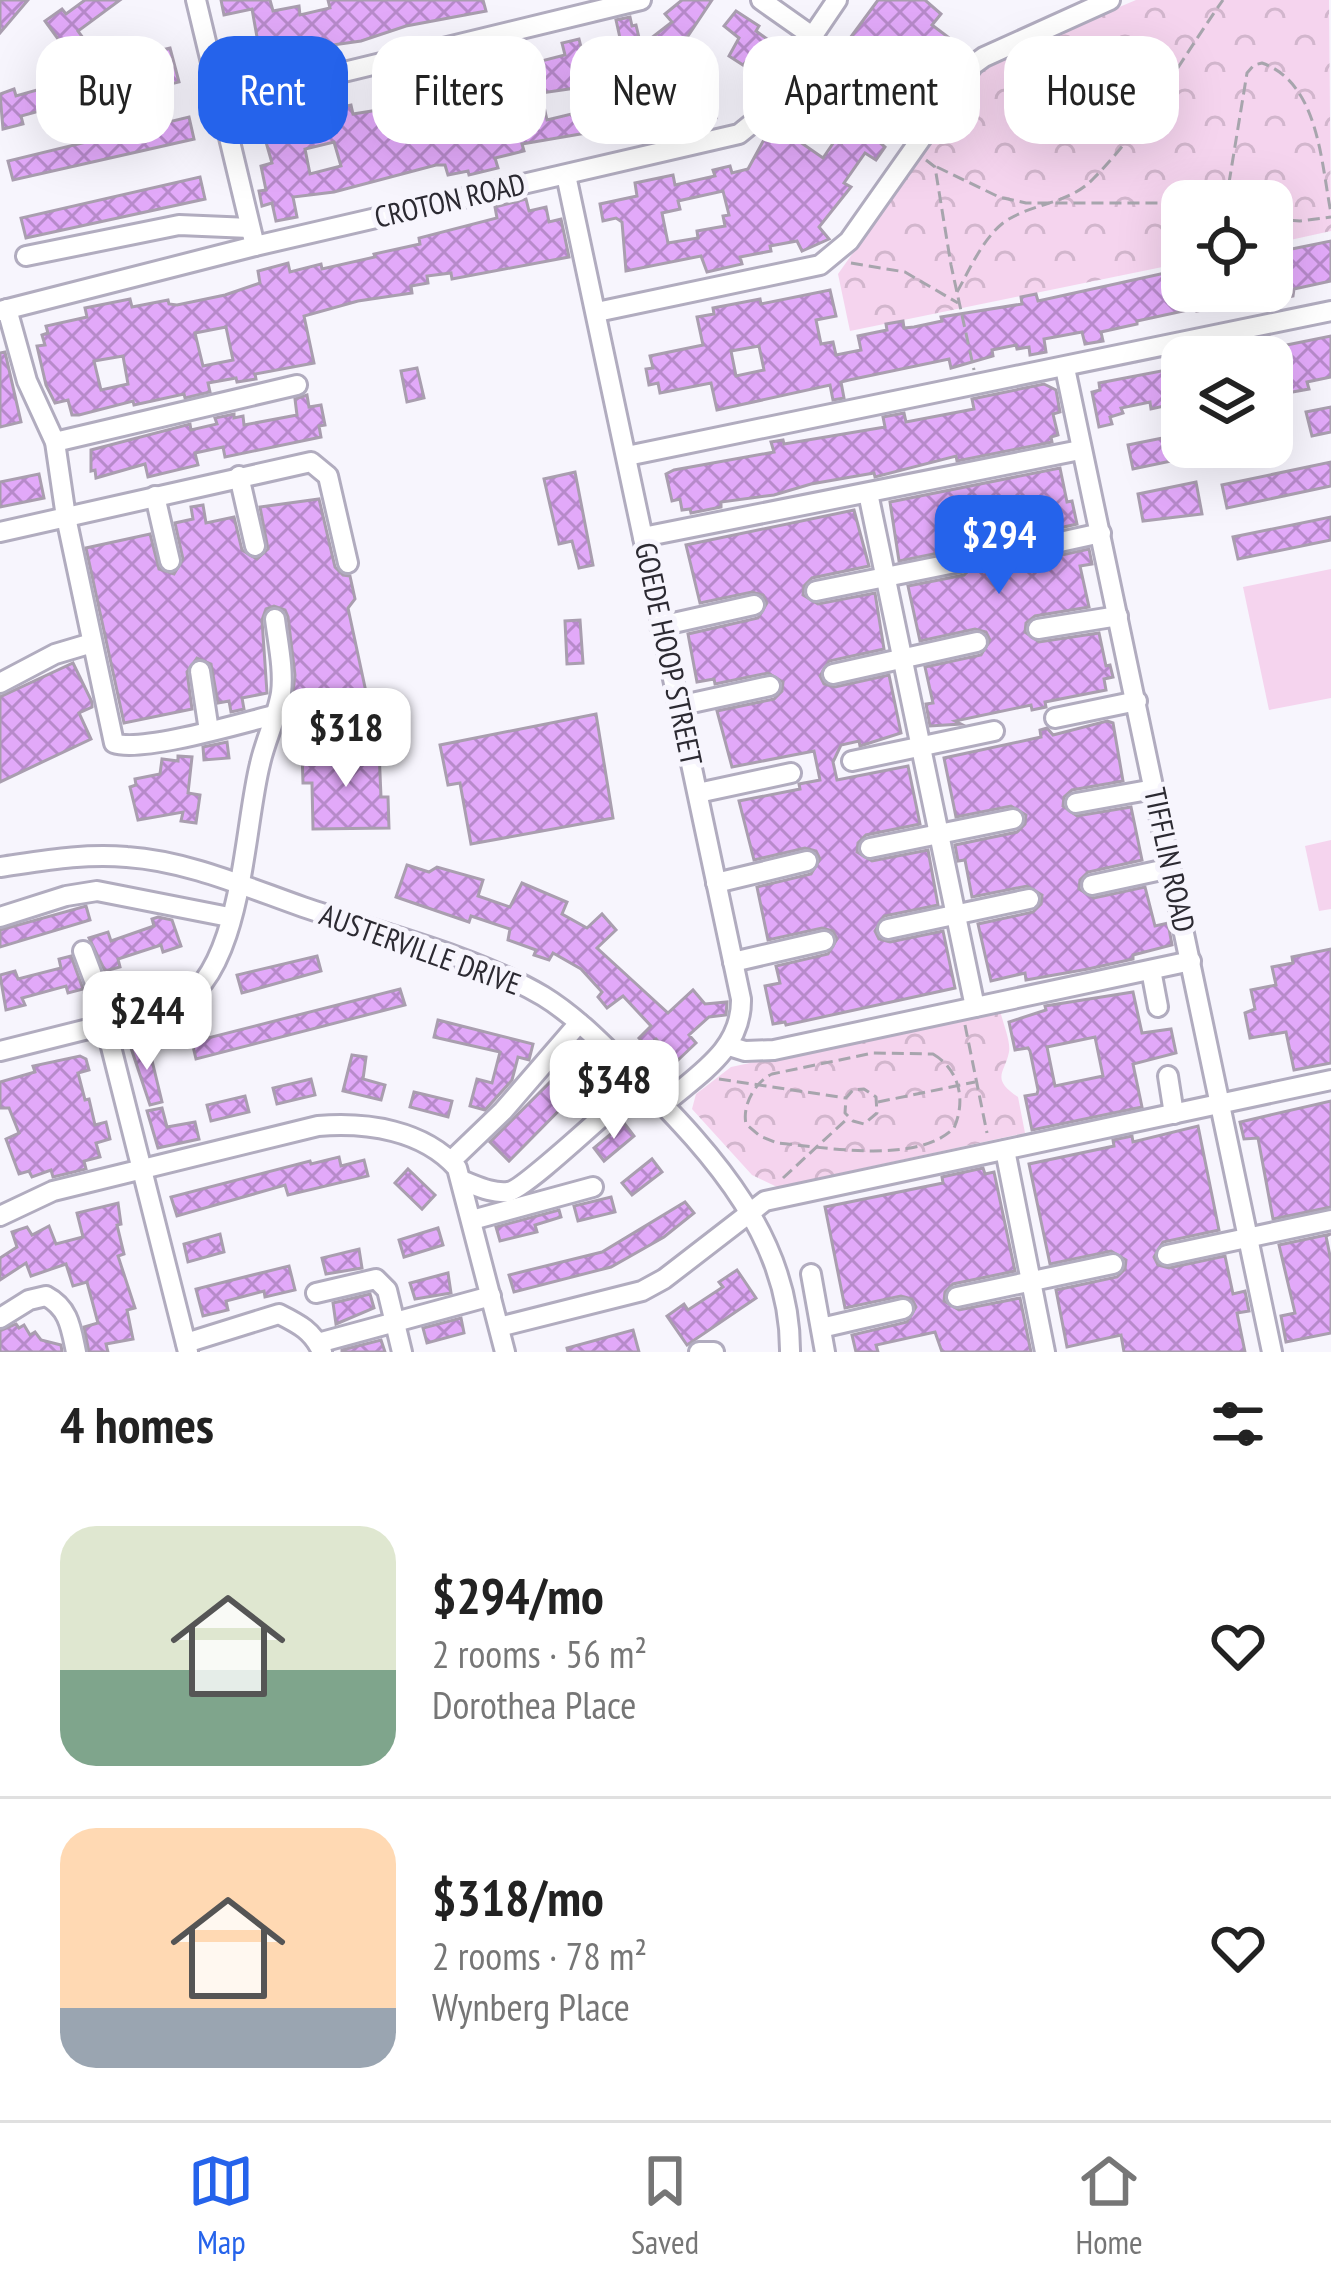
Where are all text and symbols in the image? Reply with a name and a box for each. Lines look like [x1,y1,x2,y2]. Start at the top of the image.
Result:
chip: Buy [36,36,174,144]
chip: Rent [198,36,348,144]
chip: Filters [372,36,546,144]
chip: New [570,36,719,144]
chip: Apartment [743,36,980,144]
chip: House [1004,36,1179,144]
street label: CROTON ROAD [371,163,529,236]
map controls [1161,180,1293,468]
button: locate [1161,180,1293,312]
button: layers [1161,336,1293,468]
pin: $294 [928,495,1070,597]
text: $294 [962,508,1036,559]
street label: GOEDE HOOP STREET [627,539,712,769]
pin: $318 [275,688,417,790]
text: $318 [309,701,383,752]
street label: TIFFLIN ROAD [1136,784,1205,935]
street label: AUSTERVILLE DRIVE [315,894,526,1003]
pin: $244 [76,971,218,1073]
text: $244 [110,984,184,1035]
pin: $348 [543,1040,685,1142]
text: $348 [577,1053,651,1104]
text: 4 homes [60,1391,214,1457]
icon: filters [1205,1391,1271,1457]
text: $294/mo [432,1562,604,1628]
icon: home [156,1574,300,1718]
icon: heart [1205,1613,1271,1679]
text: 2 rooms · 56 m² [432,1628,647,1679]
text: Dorothea Place [432,1679,636,1730]
text: $318/mo [432,1864,604,1930]
icon: home [156,1876,300,2020]
icon: heart [1205,1915,1271,1981]
text: 2 rooms · 78 m² [432,1930,647,1981]
text: Wynberg Place [432,1981,630,2032]
tab: Map [188,2148,254,2263]
tab: Saved [631,2148,699,2263]
tab: Home [1076,2148,1143,2263]

